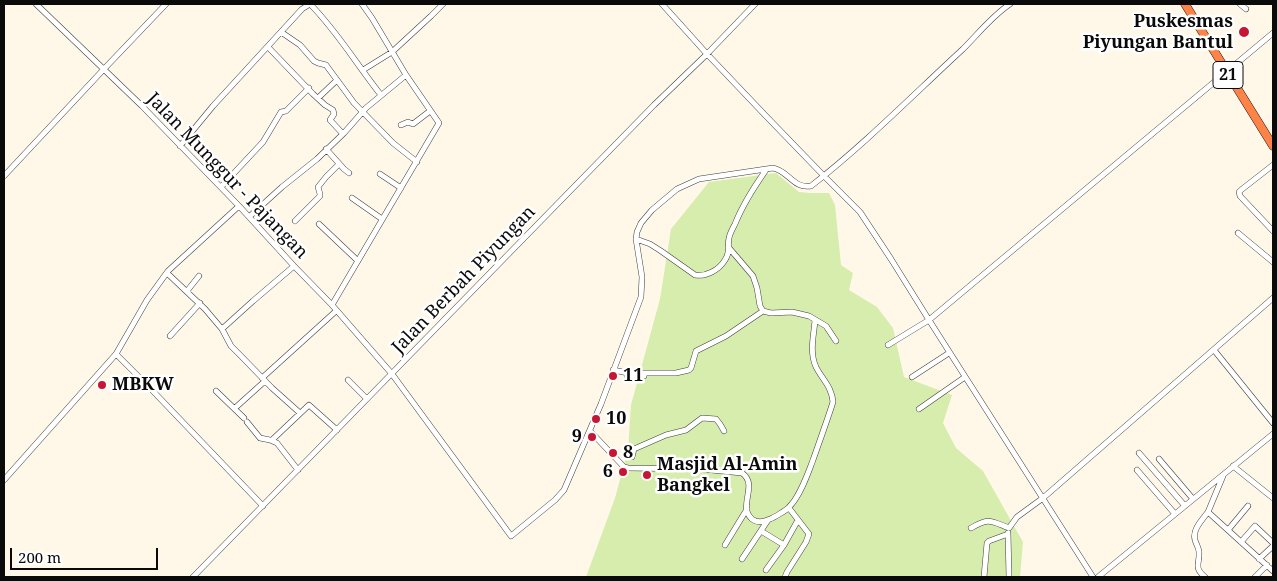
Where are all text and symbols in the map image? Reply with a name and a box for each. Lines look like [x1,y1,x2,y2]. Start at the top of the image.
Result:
place label: Puskesmas Piyungan Bantul [1083,11,1233,54]
marker: Puskesmas Piyungan Bantul [1237,25,1251,39]
road number: 21 [1213,62,1243,88]
street label: Jalan Munggur - Pajangan [142,89,312,263]
street label: Jalan Berbah Piyungan [388,202,540,358]
place label: 11 [623,365,643,387]
marker: 11 [607,370,619,382]
place label: MBKW [112,374,174,396]
marker: MBKW [96,379,108,391]
place label: 10 [606,408,626,430]
marker: 10 [590,413,602,425]
place label: 9 [572,426,582,448]
marker: 9 [586,431,598,443]
place label: 8 [623,442,633,464]
marker: 8 [607,447,619,459]
place label: Masjid Al-Amin Bangkel [657,454,798,496]
place label: 6 [603,461,613,483]
marker: 6 [617,466,629,478]
marker: Masjid Al-Amin Bangkel [641,469,653,481]
scale bar [12,538,160,570]
text: 200 m [18,547,61,567]

